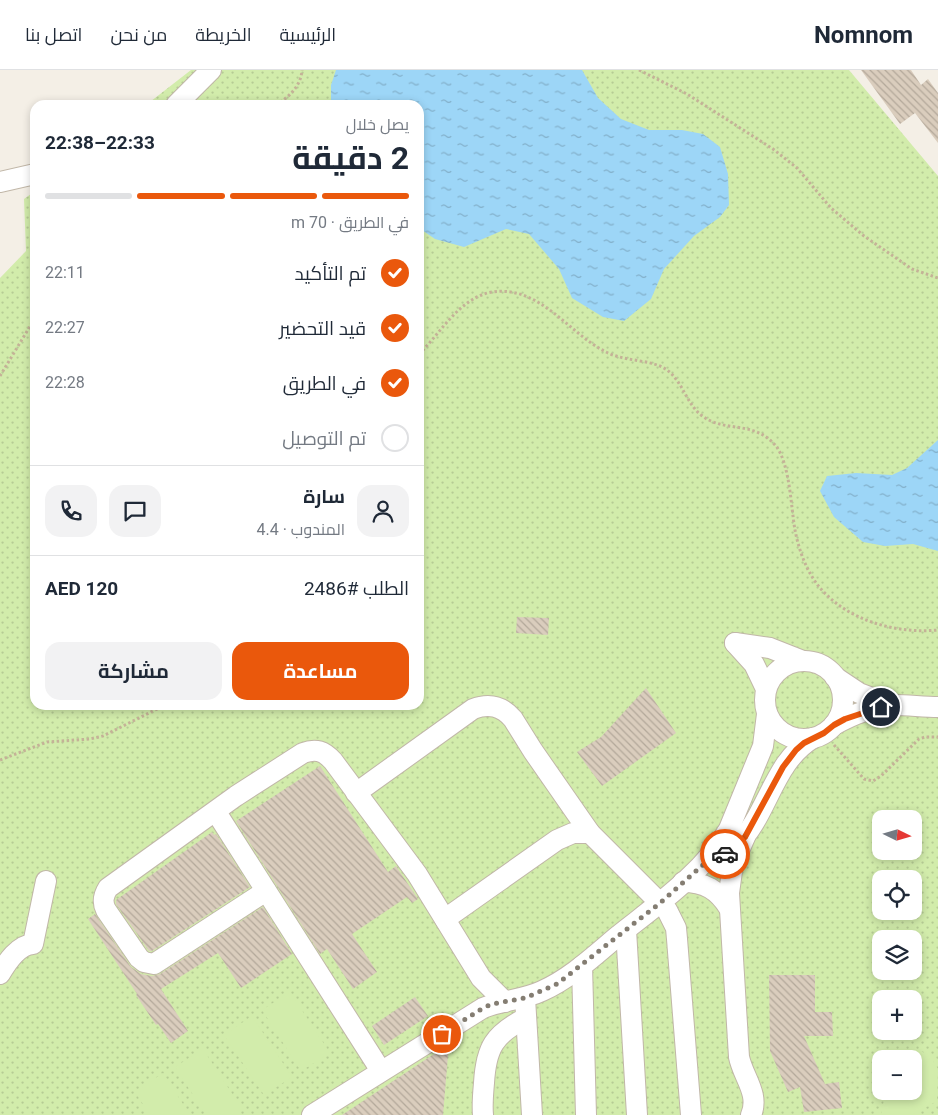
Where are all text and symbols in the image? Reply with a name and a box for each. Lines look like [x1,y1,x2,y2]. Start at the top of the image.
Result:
text: Nomnom [814,21,913,49]
text: اتصل بنا [25,24,82,45]
text: من نحن [110,24,167,45]
text: الخريطة [195,24,252,45]
text: الرئيسية [280,24,336,45]
text: يصل خلال [346,115,409,134]
text: 22:33–22:38 [45,131,155,154]
text: 2 دقيقة [292,139,409,177]
text: في الطريق · 70 m [291,213,409,232]
icon: check [381,259,409,287]
text: تم التأكيد [295,262,366,285]
text: 22:11 [45,263,85,282]
icon: check [381,314,409,342]
text: قيد التحضير [279,317,366,340]
text: 22:27 [45,318,85,337]
icon: check [381,369,409,397]
text: في الطريق [283,372,366,395]
text: 22:28 [45,373,85,392]
text: تم التوصيل [282,427,366,450]
button: phone [45,485,97,537]
button: chat [109,485,161,537]
text: سارة [303,485,345,508]
button: person [357,485,409,537]
text: المندوب · 4.4 [257,520,345,539]
text: AED 120 [45,577,118,600]
text: الطلب #2486 [304,577,409,600]
button: مشاركة [45,642,222,700]
button: مساعدة [232,642,409,700]
pin [860,686,902,728]
icon: home [867,693,895,721]
north arrow [872,810,922,860]
map controls [872,810,922,1100]
courier [700,829,750,879]
icon: car [711,840,739,868]
button: locate [872,870,922,920]
button: layers [872,930,922,980]
button: + [872,990,922,1040]
pin [421,1013,463,1055]
icon: bag [428,1020,456,1048]
button: − [872,1050,922,1100]

